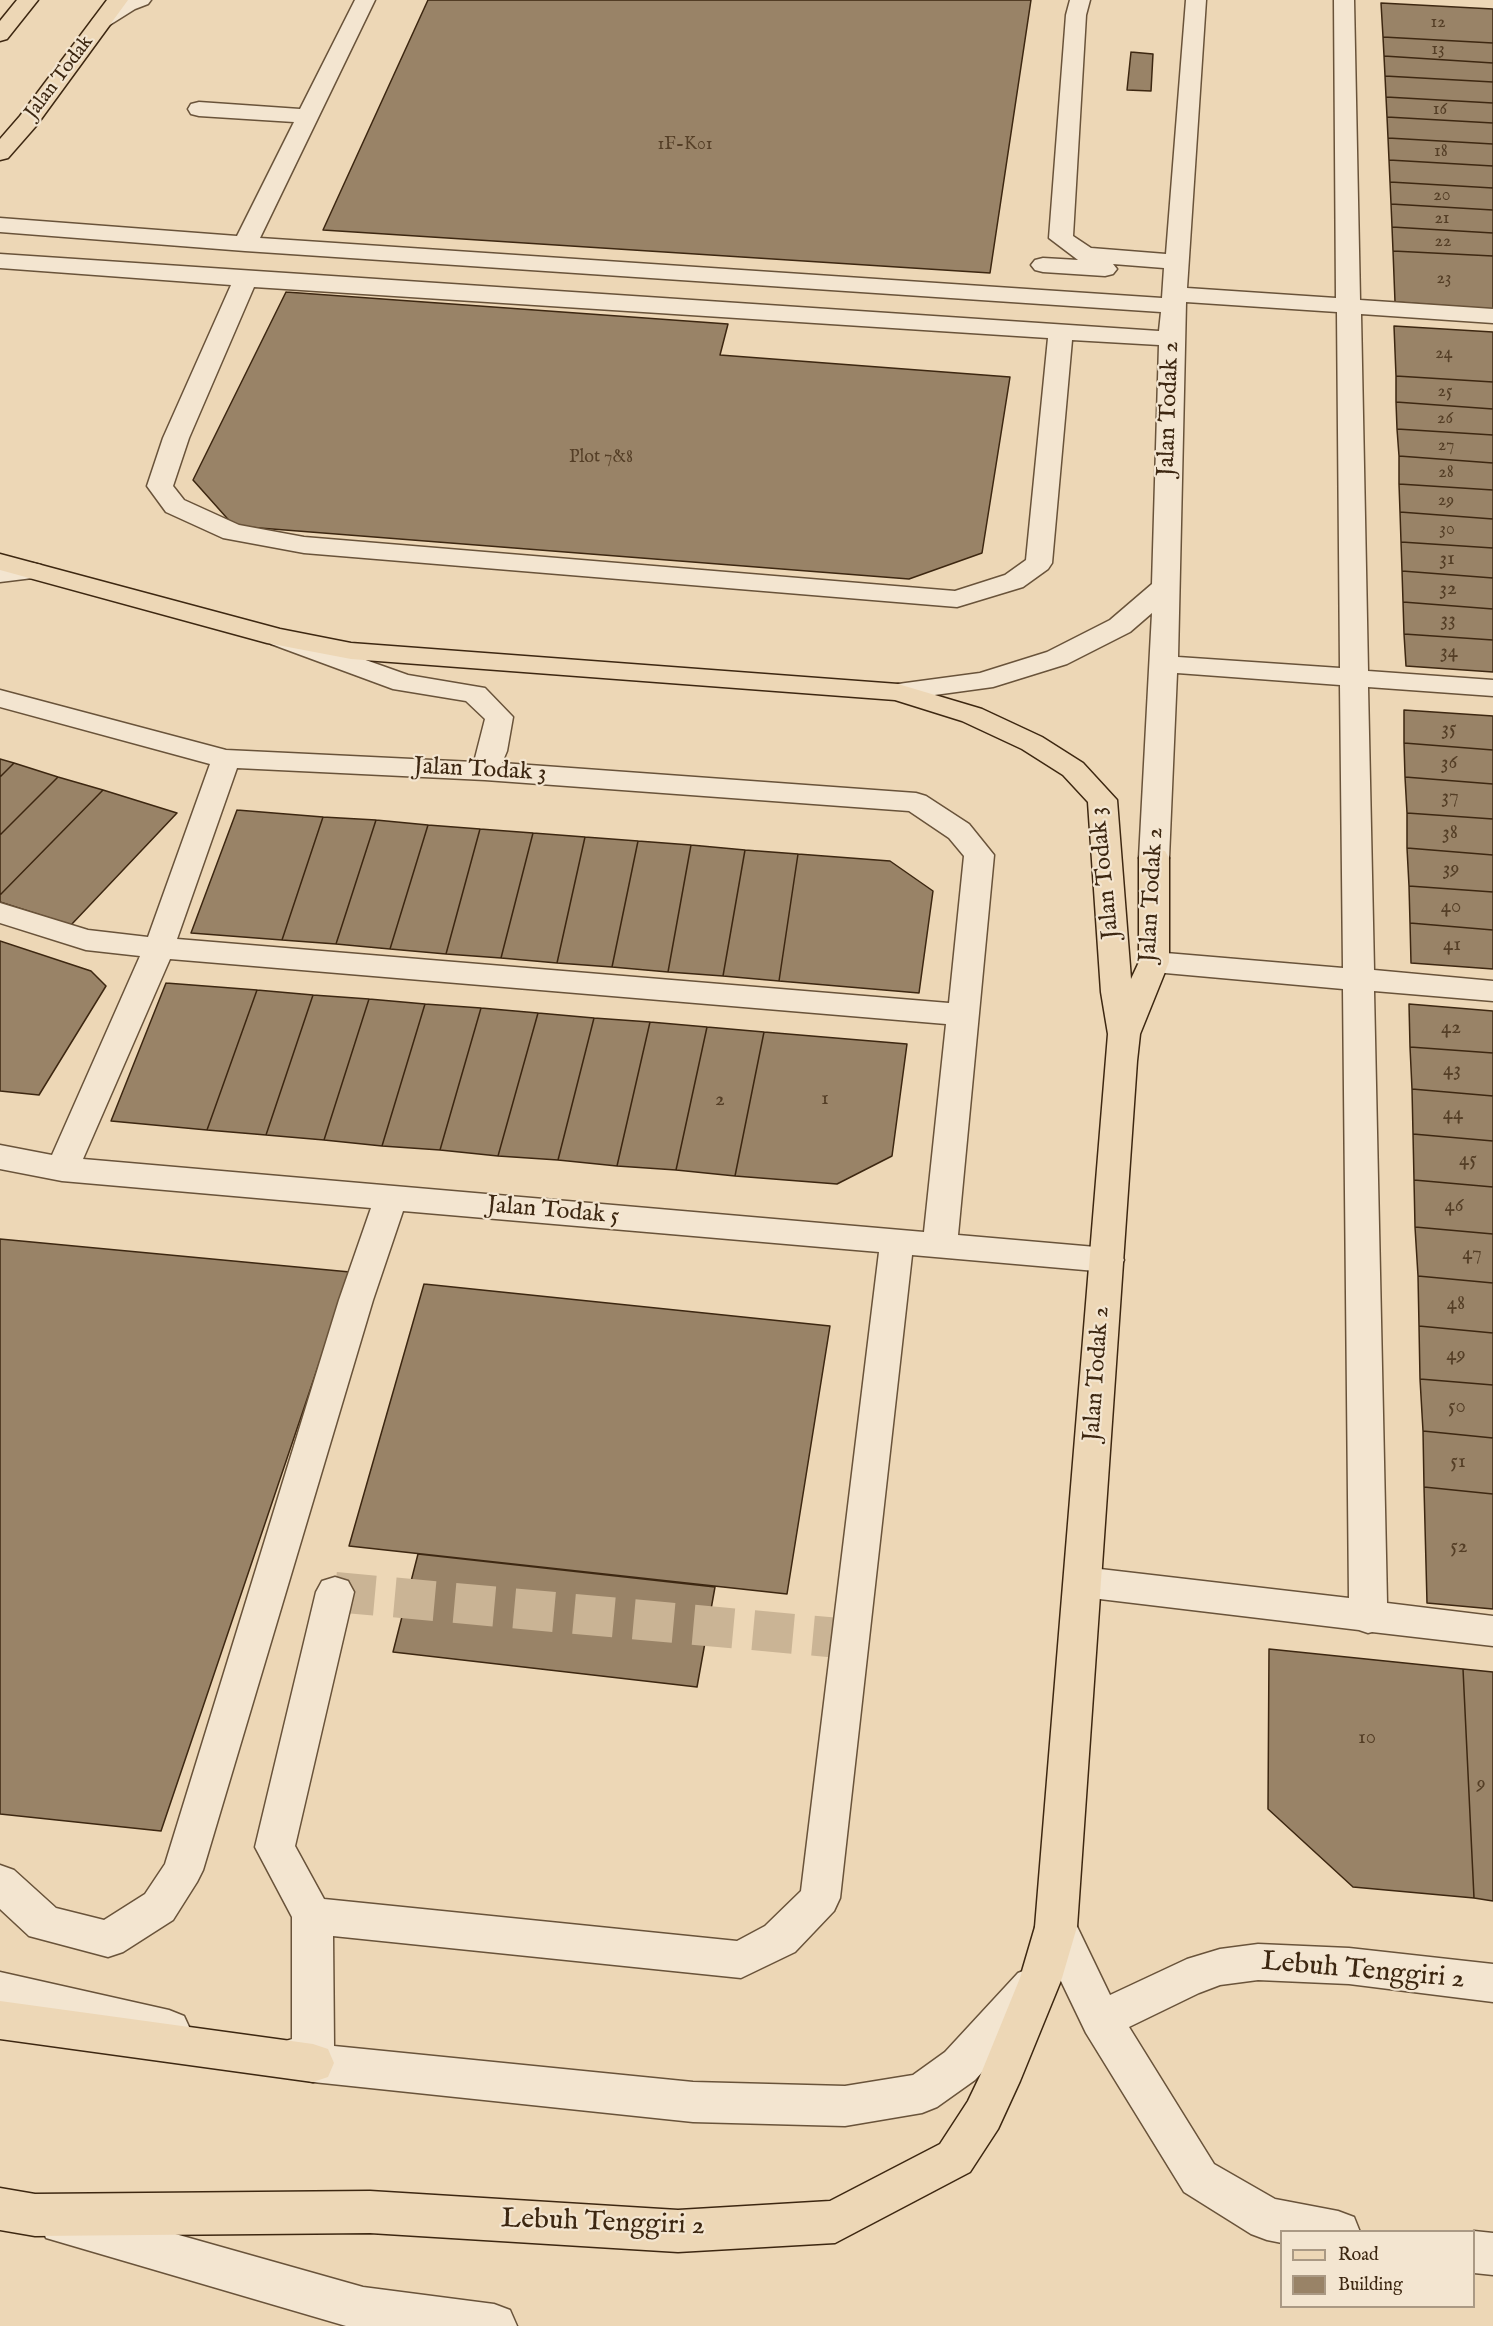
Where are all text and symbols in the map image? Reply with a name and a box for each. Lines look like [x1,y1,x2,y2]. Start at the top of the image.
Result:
house number: 12 [1430,12,1446,34]
street label: Jalan Todak [21,31,99,125]
house number: 13 [1431,39,1445,61]
house number: 16 [1433,99,1447,121]
house number: 1F-K01 [658,134,712,156]
house number: 18 [1434,141,1448,163]
house number: 20 [1433,185,1451,207]
house number: 21 [1434,208,1450,230]
house number: 22 [1435,231,1451,253]
house number: 23 [1436,268,1452,290]
street label: Jalan Todak 2 [1153,341,1187,477]
house number: 24 [1435,343,1453,365]
house number: 25 [1438,381,1452,403]
house number: 26 [1437,408,1453,430]
house number: 27 [1438,435,1454,457]
house number: Plot 7&8 [569,447,633,469]
house number: 28 [1438,462,1454,484]
house number: 29 [1438,490,1454,512]
house number: 30 [1439,519,1455,541]
house number: 31 [1439,547,1455,573]
house number: 32 [1439,577,1457,603]
house number: 33 [1440,608,1456,634]
house number: 34 [1440,640,1458,666]
house number: 35 [1441,717,1457,743]
house number: 36 [1441,751,1457,777]
street label: Jalan Todak 3 [413,753,547,789]
house number: 37 [1441,785,1459,811]
street label: Jalan Todak 3 [1085,805,1127,941]
house number: 38 [1442,821,1458,847]
street label: Jalan Todak 2 [1135,827,1171,963]
house number: 39 [1442,857,1460,883]
house number: 40 [1441,895,1461,921]
house number: 41 [1443,933,1461,959]
house number: 42 [1441,1016,1461,1042]
house number: 43 [1443,1058,1461,1084]
house number: 1 [821,1087,829,1113]
house number: 2 [715,1088,725,1114]
house number: 44 [1443,1102,1463,1128]
house number: 45 [1459,1148,1477,1174]
street label: Jalan Todak 5 [486,1192,620,1232]
house number: 46 [1444,1194,1464,1220]
house number: 47 [1462,1242,1482,1268]
house number: 48 [1447,1292,1465,1318]
street label: Jalan Todak 2 [1079,1306,1117,1442]
house number: 49 [1446,1343,1466,1369]
house number: 50 [1448,1395,1466,1421]
house number: 51 [1450,1450,1466,1476]
house number: 52 [1450,1535,1468,1561]
house number: 10 [1358,1726,1376,1752]
house number: 9 [1476,1772,1486,1798]
street label: Lebuh Tenggiri 2 [1260,1946,1466,1998]
street label: Lebuh Tenggiri 2 [500,2204,706,2244]
legend [1280,2230,1475,2308]
text: Road [1338,2244,1379,2267]
text: Building [1338,2274,1403,2297]

